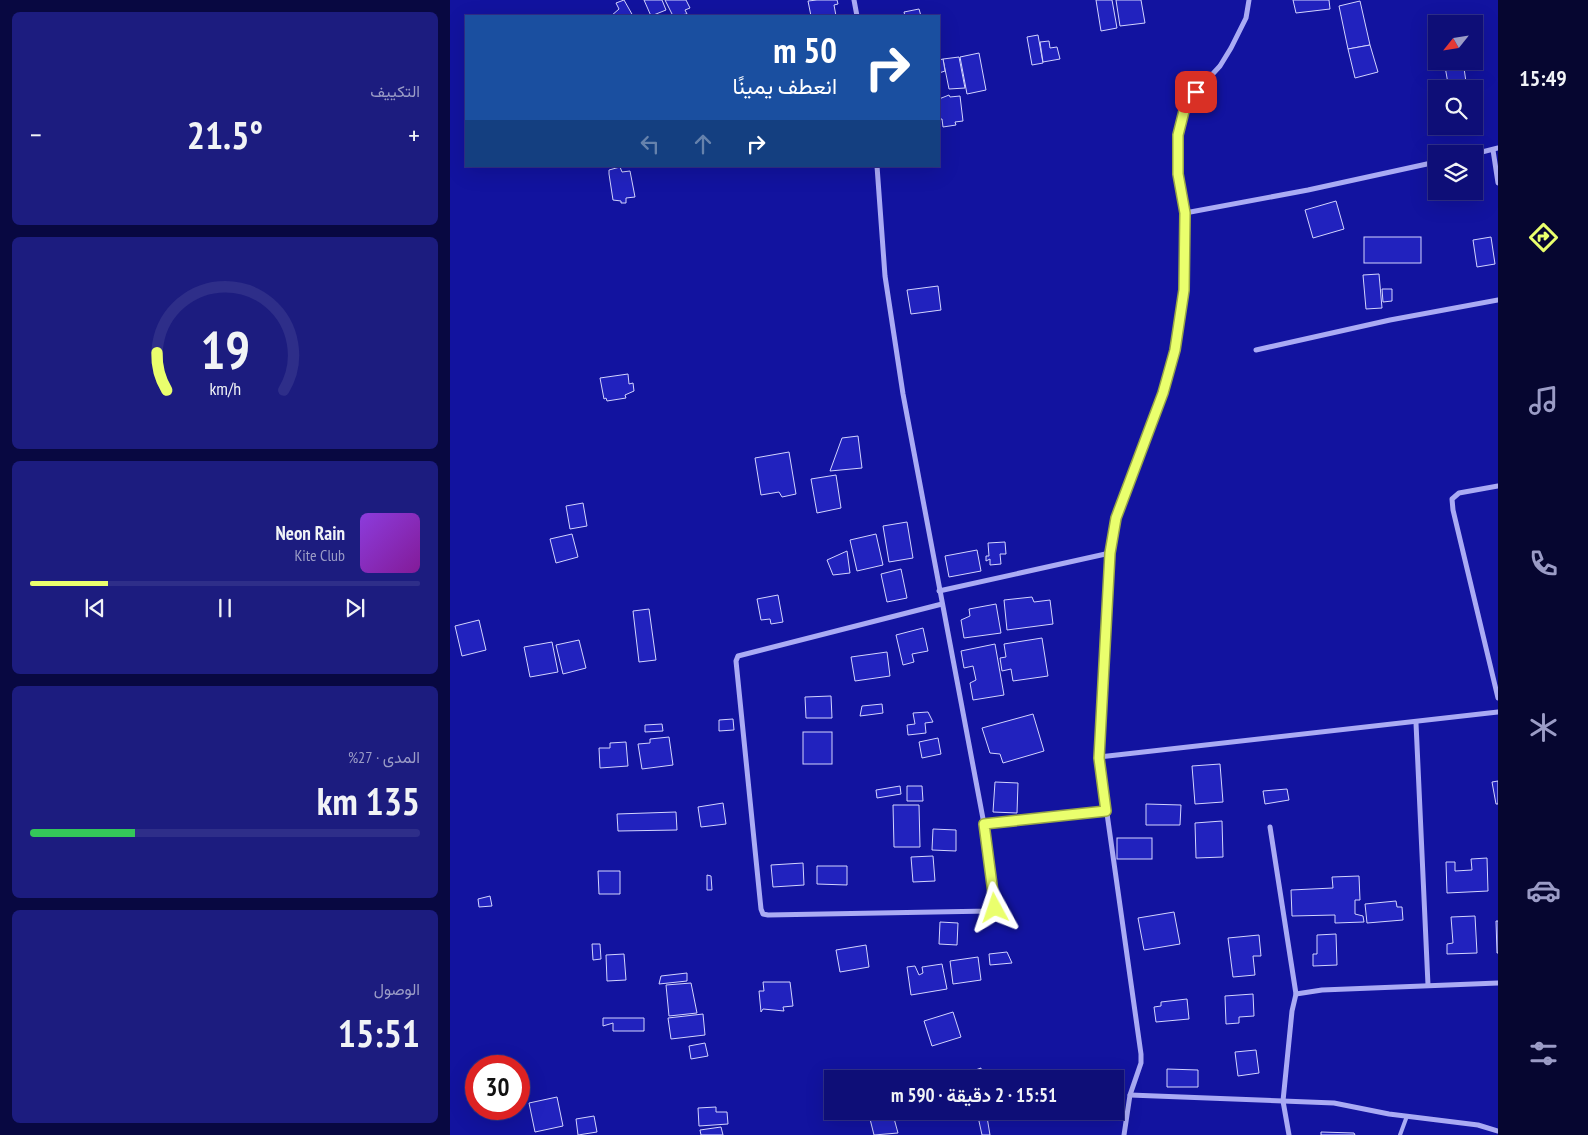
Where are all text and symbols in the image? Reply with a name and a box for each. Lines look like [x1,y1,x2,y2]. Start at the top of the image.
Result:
north arrow [1428,15,1482,70]
map controls [1428,15,1483,200]
text: 50 m [773,27,837,73]
icon: right [855,35,920,100]
text: 15:49 [1519,64,1567,92]
pin [1175,71,1217,113]
text: انعطف يمينًا [732,72,837,100]
icon: arrive [1182,78,1210,106]
button: search [1428,80,1483,135]
text: التكييف [370,81,420,101]
text: 21.5° [187,110,263,159]
text: − [30,116,42,153]
text: + [408,116,420,153]
icon: left [636,130,664,158]
icon: ahead [689,130,717,158]
icon: right [742,130,770,158]
button: layers [1428,145,1483,200]
icon: directions [1526,220,1561,255]
text: 19 [200,316,250,383]
text: km/h [209,377,241,400]
icon: music [1526,383,1561,418]
text: Neon Rain [276,521,345,545]
text: Kite Club [294,545,345,565]
icon: phone [1526,546,1561,581]
icon: previous [81,594,109,622]
icon: pause [211,594,239,622]
icon: next [341,594,369,622]
icon: climate [1526,710,1561,745]
text: المدى · 27% [348,747,420,767]
text: 135 km [317,776,420,825]
icon: car [1526,873,1561,908]
position arrow [968,881,1020,933]
text: الوصول [374,979,420,999]
text: 15:51 [338,1008,420,1057]
icon: filters [1526,1036,1561,1071]
speed limit sign: 30 [465,1055,530,1120]
text: 15:51 · 2 دقيقة · 590 m [891,1083,1057,1107]

